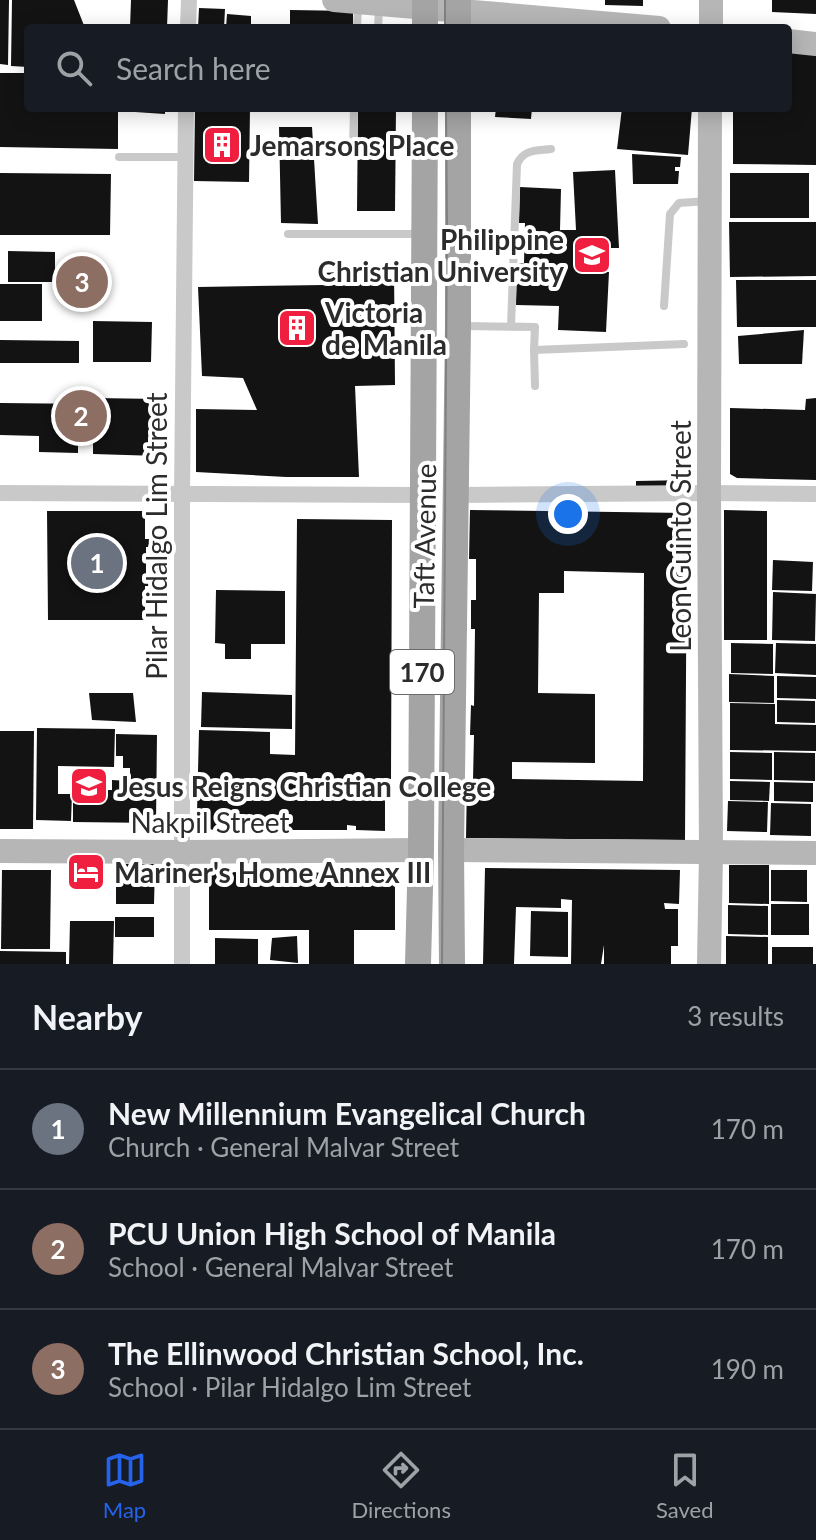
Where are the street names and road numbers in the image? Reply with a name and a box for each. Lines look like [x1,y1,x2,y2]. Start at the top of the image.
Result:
street label: Pilar Hidalgo Lim Street [139,392,173,680]
street label: Leon Guinto Street [663,420,697,652]
street label: Taft Avenue [406,463,442,609]
road number: 170 [390,650,454,694]
street label: Nakpil Street [130,805,290,839]

